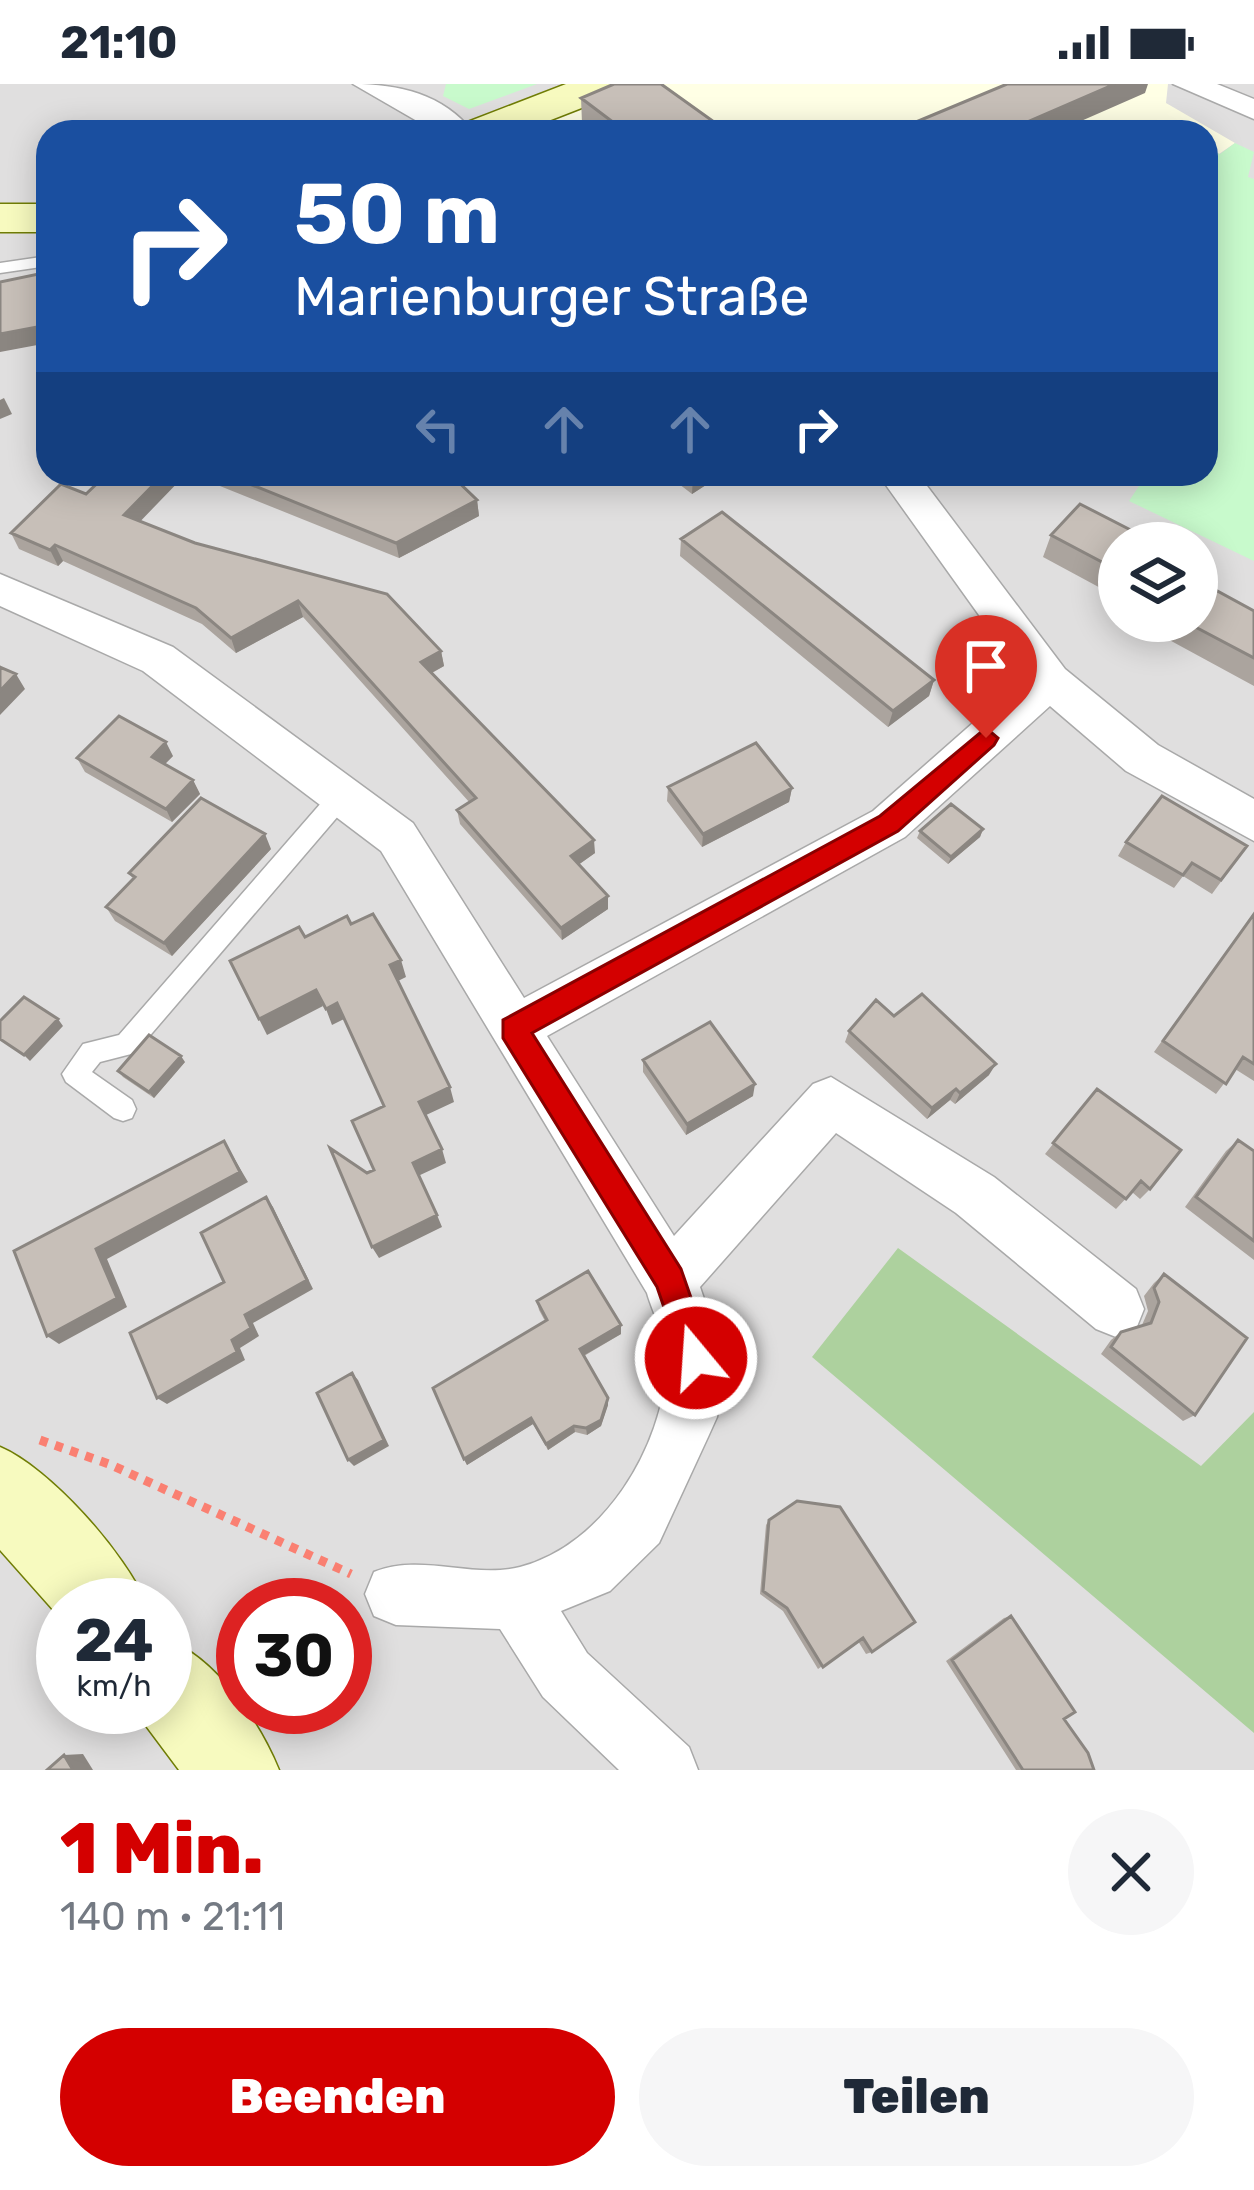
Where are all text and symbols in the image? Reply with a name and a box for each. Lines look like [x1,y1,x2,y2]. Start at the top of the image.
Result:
text: 21:10 [60,16,178,69]
text: 50 m [294,164,500,264]
icon: right [96,168,252,324]
text: Marienburger Straße [294,265,809,329]
icon: left [405,396,471,462]
icon: ahead [531,396,597,462]
icon: ahead [657,396,723,462]
icon: right [783,396,849,462]
map controls [1098,522,1218,642]
button: layers [1098,522,1218,642]
pin [935,615,1037,738]
icon: arrive [953,633,1019,699]
position arrow [633,1295,759,1421]
speed limit sign: 30 [216,1578,372,1734]
text: 24 [74,1605,154,1676]
text: km/h [77,1668,151,1704]
text: 1 Min. [60,1806,264,1891]
button: close [1068,1809,1194,1935]
text: 140 m · 21:11 [60,1894,285,1940]
button: Beenden [60,2028,615,2166]
button: Teilen [639,2028,1194,2166]

